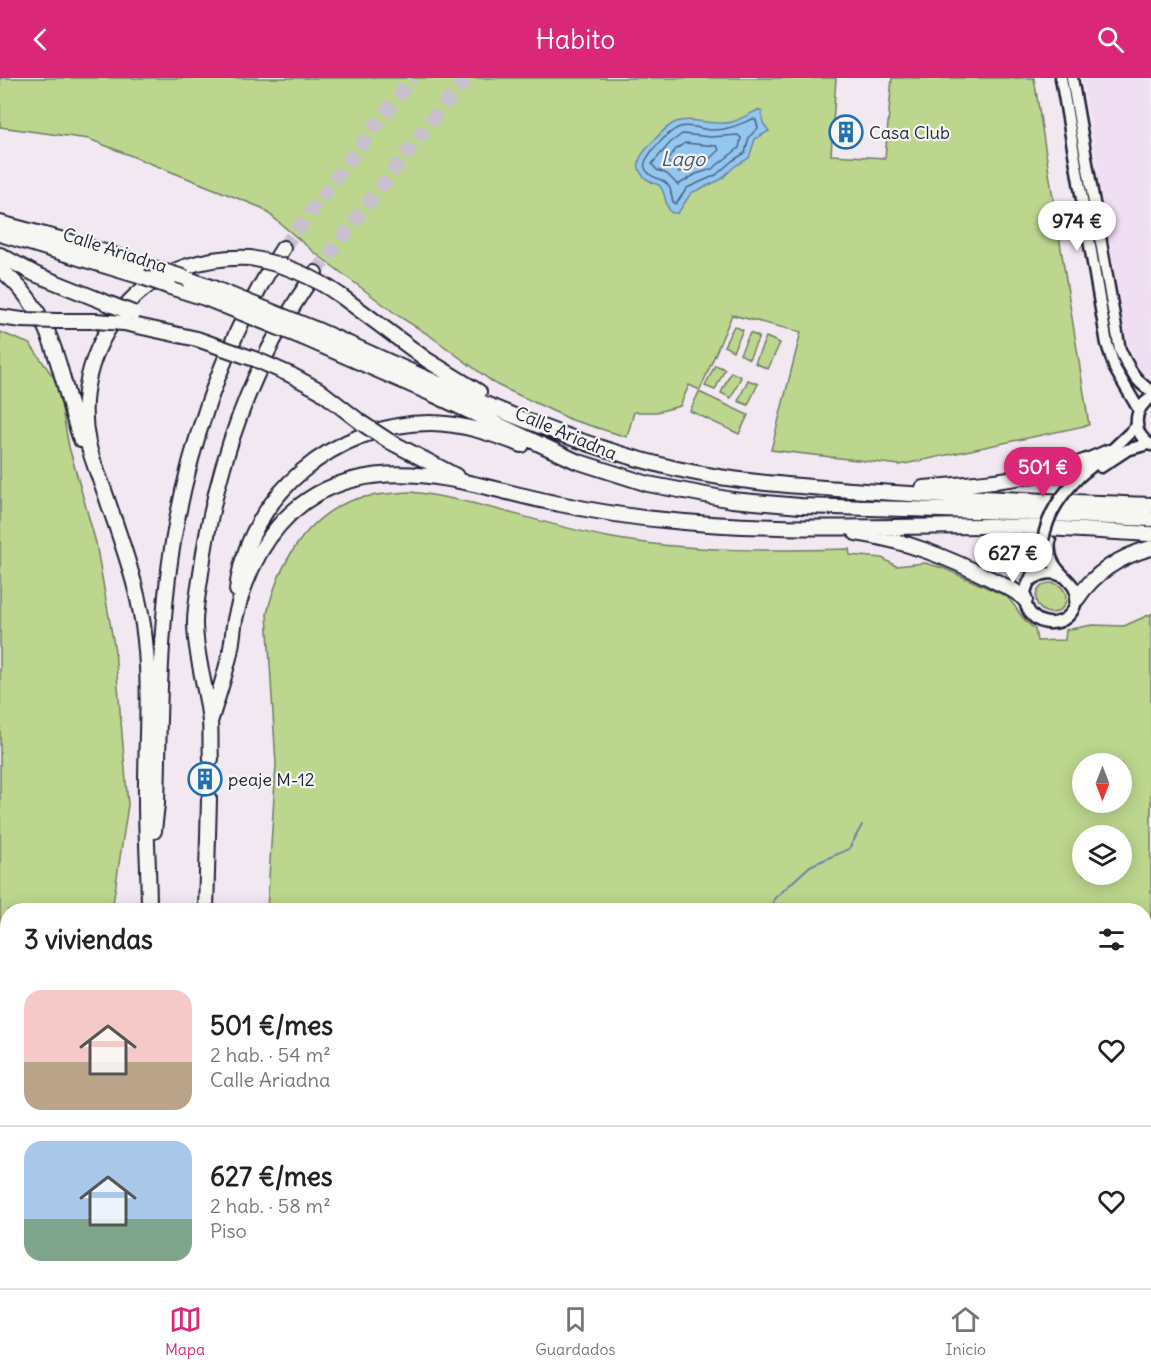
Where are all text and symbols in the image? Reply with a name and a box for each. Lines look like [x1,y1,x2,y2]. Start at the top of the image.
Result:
text: Habito [535,22,616,56]
icon: back [24,23,57,56]
icon: search [1094,23,1127,56]
building icon: Casa Club [828,114,864,150]
place label: Casa Club [869,121,950,144]
water label: Lago [661,146,707,171]
pin: 974 € [1035,201,1119,252]
text: 974 € [1052,208,1102,233]
street label: Calle Ariadna [60,222,170,278]
street label: Calle Ariadna [512,401,620,465]
pin: 501 € [1001,447,1085,498]
text: 501 € [1018,454,1068,479]
pin: 627 € [971,533,1055,584]
text: 627 € [988,540,1038,565]
north arrow [1072,753,1132,813]
map controls [1072,753,1132,885]
building icon: peaje M-12 [187,761,223,797]
place label: peaje M-12 [228,768,315,791]
button: layers [1072,825,1132,885]
text: 3 viviendas [24,923,153,956]
icon: filters [1095,923,1128,956]
text: 501 €/mes [210,1009,333,1042]
icon: home [72,1014,144,1086]
icon: heart [1095,1034,1128,1067]
text: 2 hab. · 54 m² [210,1042,331,1067]
text: Calle Ariadna [210,1067,331,1092]
text: 627 €/mes [210,1160,333,1193]
icon: home [72,1165,144,1237]
icon: heart [1095,1185,1128,1218]
text: 2 hab. · 58 m² [210,1193,331,1218]
text: Piso [210,1218,247,1243]
tab: Mapa [165,1303,205,1359]
tab: Guardados [535,1303,616,1359]
tab: Inicio [946,1303,986,1359]

